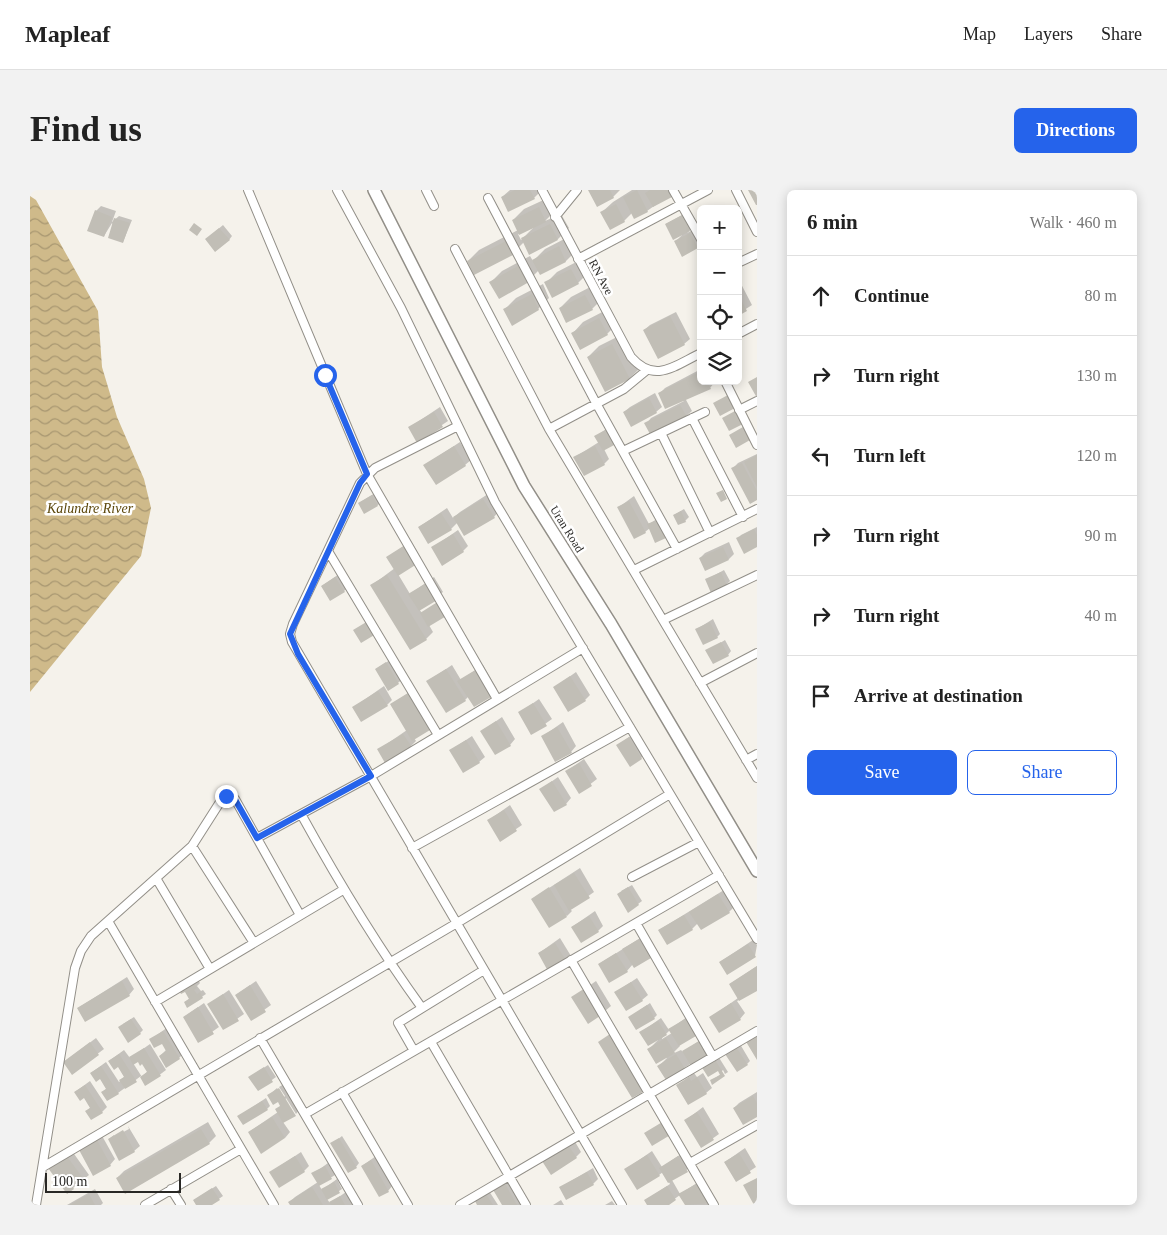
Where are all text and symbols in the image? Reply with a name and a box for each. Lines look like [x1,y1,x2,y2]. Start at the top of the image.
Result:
text: Mapleaf [25,21,110,47]
text: Map [963,24,996,44]
text: Layers [1024,24,1073,44]
text: Share [1101,24,1142,44]
button: Directions [1014,108,1137,153]
text: Find us [30,110,142,149]
map controls [697,205,742,385]
button: + [697,205,742,250]
text: 6 min [807,210,858,234]
text: Walk · 460 m [1030,214,1117,231]
button: − [697,250,742,295]
street label: RN Ave [586,257,616,297]
icon: ahead [807,282,835,310]
text: Continue [854,285,929,306]
text: 80 m [1085,287,1117,304]
button: locate [697,295,742,340]
button: layers [697,340,742,385]
icon: right [807,362,835,390]
route start [314,364,337,387]
text: Turn right [854,365,939,386]
text: 130 m [1077,367,1117,384]
icon: left [807,442,835,470]
text: Turn left [854,445,926,466]
text: 120 m [1077,447,1117,464]
water label: Kalundre River [46,501,134,516]
street label: Uran Road [547,503,587,555]
icon: right [807,522,835,550]
text: Turn right [854,525,939,546]
text: 90 m [1085,527,1117,544]
icon: right [807,602,835,630]
text: Turn right [854,605,939,626]
text: 40 m [1085,607,1117,624]
icon: arrive [807,682,835,710]
text: Arrive at destination [854,685,1023,706]
button: Save [807,750,957,795]
button: Share [967,750,1117,795]
route end [215,785,238,808]
scale bar [45,1170,181,1193]
text: 100 m [52,1174,87,1189]

